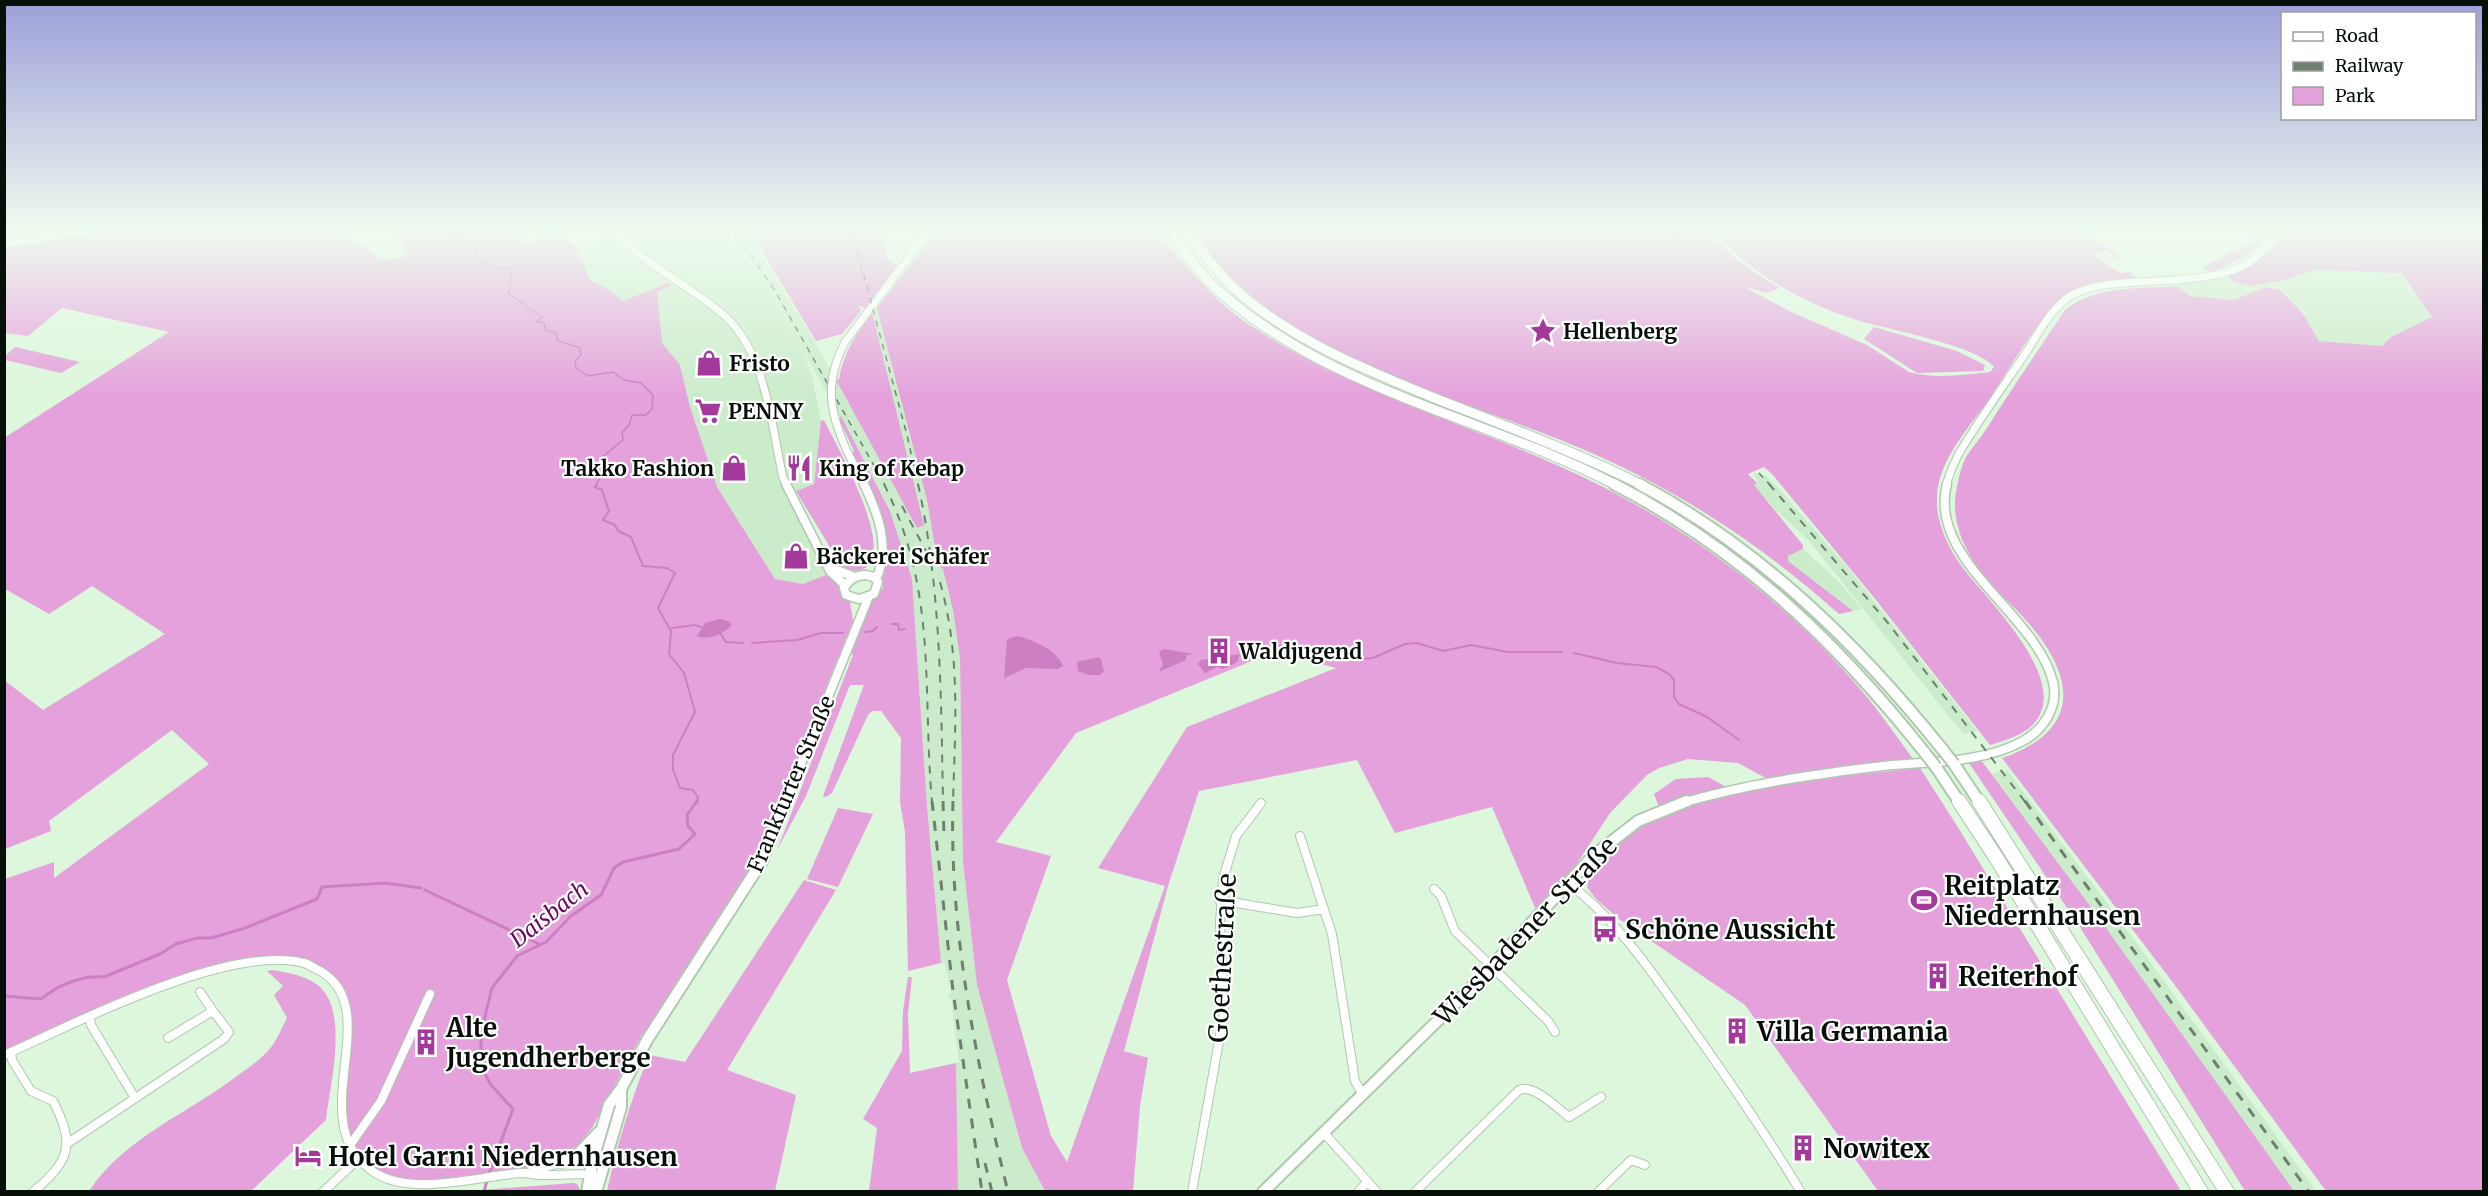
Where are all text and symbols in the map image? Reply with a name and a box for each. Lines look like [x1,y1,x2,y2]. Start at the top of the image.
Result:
legend [2281,12,2476,120]
text: Road [2335,24,2379,47]
text: Railway [2335,54,2404,77]
text: Park [2335,84,2376,107]
place icon: Hellenberg [1528,316,1558,346]
place label: Hellenberg [1563,318,1677,345]
shop icon: Fristo [694,348,724,378]
place label: Fristo [729,350,790,377]
supermarket icon: PENNY [693,396,723,426]
place label: PENNY [728,398,805,425]
shop icon: Takko Fashion [719,453,749,483]
restaurant icon: King of Kebap [784,453,814,483]
place label: Takko Fashion [561,455,714,482]
place label: King of Kebap [819,455,964,482]
shop icon: Bäckerei Schäfer [781,541,811,571]
place label: Bäckerei Schäfer [816,543,989,570]
building icon: Waldjugend [1204,636,1234,666]
place label: Waldjugend [1238,638,1362,665]
street label: Frankfurter Straße [742,691,841,877]
street label: Wiesbadener Straße [1426,830,1624,1033]
place label: Reitplatz Niedernhausen [1944,869,2141,932]
street label: Goethestraße [1201,873,1243,1043]
water label: Daisbach [503,875,594,954]
sports icon: Reitplatz Niedernhausen [1909,885,1939,915]
place label: Schöne Aussicht [1625,913,1836,946]
bus stop icon: Schöne Aussicht [1590,914,1620,944]
place label: Reiterhof [1958,960,2079,993]
building icon: Reiterhof [1923,961,1953,991]
place label: Alte Jugendherberge [445,1011,651,1074]
place label: Villa Germania [1756,1015,1948,1048]
building icon: Villa Germania [1722,1016,1752,1046]
building icon: Alte Jugendherberge [411,1027,441,1057]
place label: Nowitex [1823,1132,1930,1165]
building icon: Nowitex [1788,1133,1818,1163]
place label: Hotel Garni Niedernhausen [328,1140,678,1173]
hotel icon: Hotel Garni Niedernhausen [293,1141,323,1171]

